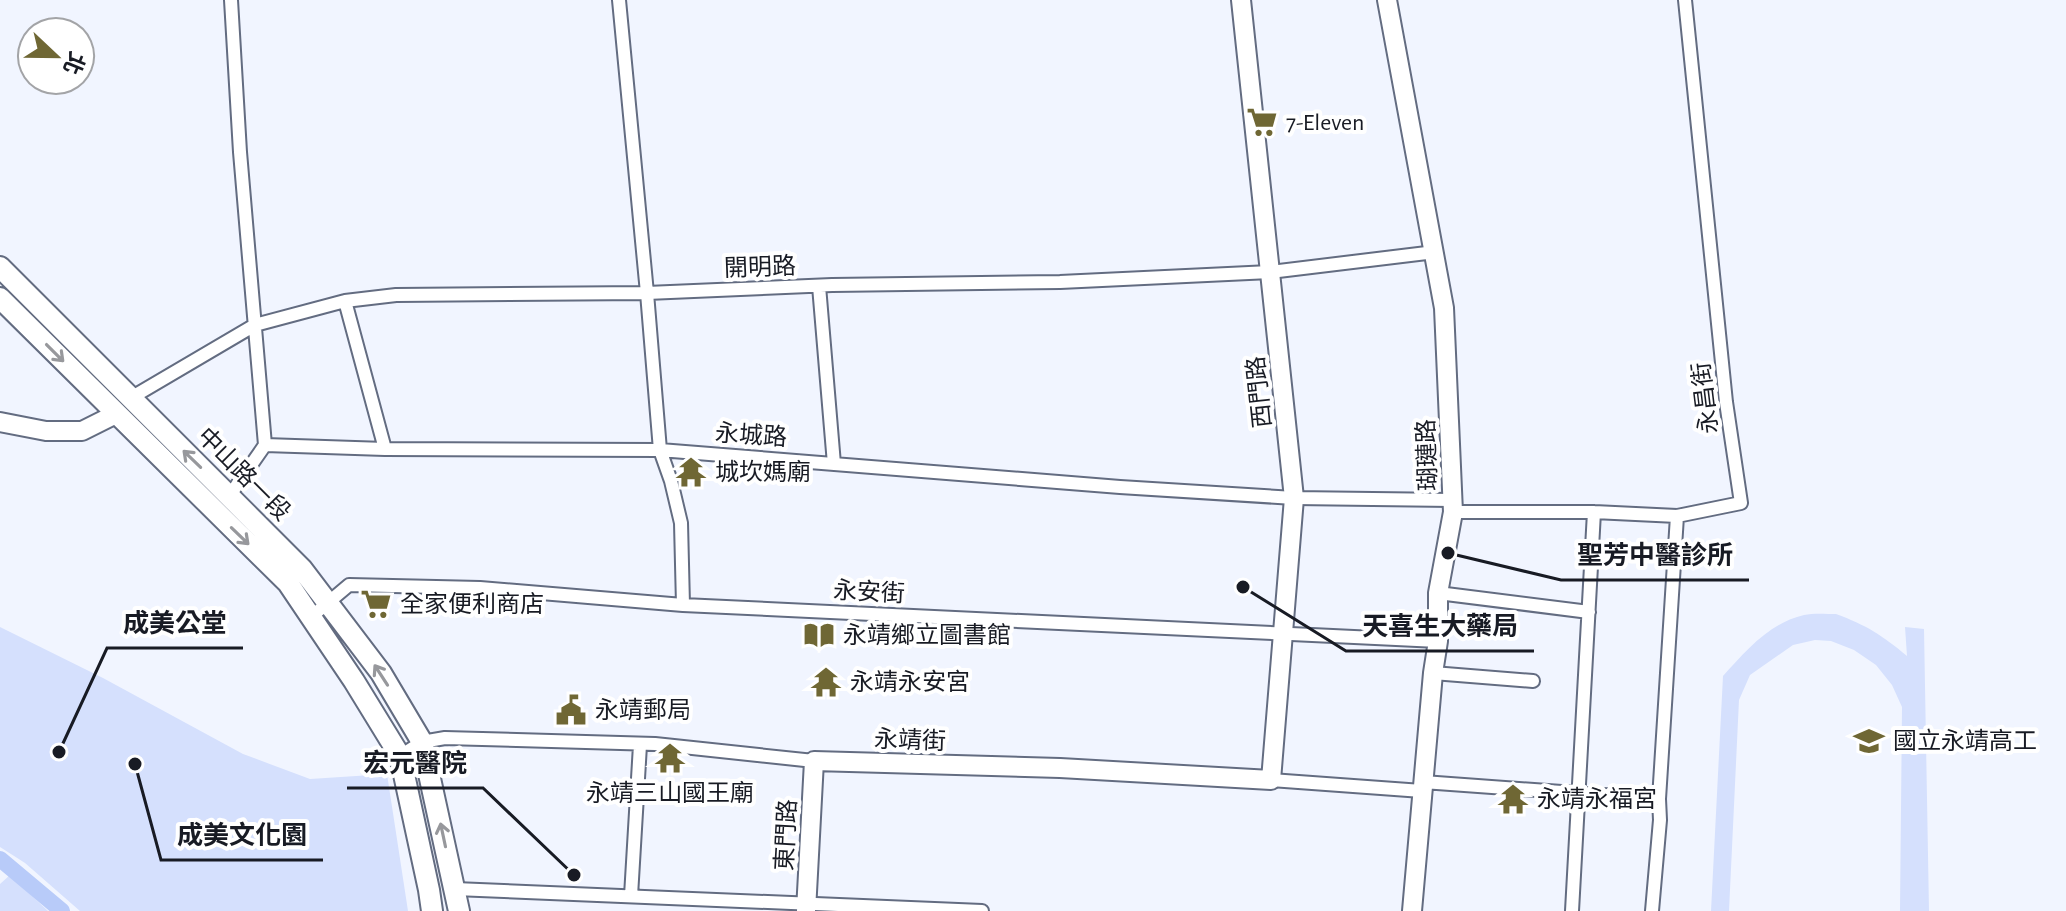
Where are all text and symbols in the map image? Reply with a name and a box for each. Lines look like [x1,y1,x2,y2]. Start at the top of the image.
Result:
north arrow [16,16,96,96]
text: 北 [59,49,89,78]
supermarket icon: 7-Eleven [1245,105,1279,139]
place label: 7-Eleven [1286,111,1364,135]
street label: 開明路 [724,253,796,281]
one-way arrow [45,343,64,362]
street label: 西門路 [1242,355,1276,429]
street label: 永昌街 [1688,361,1722,435]
street label: 瑚璉路 [1413,419,1441,491]
street label: 永城路 [714,420,788,450]
street label: 中山路一段 [192,422,296,526]
one-way arrow [183,450,202,469]
temple icon: 城坎媽廟 [674,455,708,489]
place label: 城坎媽廟 [715,459,811,485]
one-way arrow [230,526,250,545]
callout: 聖芳中醫診所 [1561,530,1749,580]
text: 聖芳中醫診所 [1577,541,1733,569]
street label: 永安街 [832,577,906,607]
supermarket icon: 全家便利商店 [359,587,393,621]
place label: 全家便利商店 [400,591,544,617]
callout: 成美公堂 [107,598,243,648]
callout: 天喜生大藥局 [1346,601,1534,651]
text: 成美公堂 [123,609,227,637]
text: 天喜生大藥局 [1362,612,1518,640]
library icon: 永靖鄉立圖書館 [802,618,836,652]
place label: 永靖鄉立圖書館 [843,622,1011,648]
one-way arrow [373,664,389,687]
temple icon: 永靖永安宮 [809,665,843,699]
place label: 永靖永安宮 [850,669,970,695]
public building icon: 永靖郵局 [554,693,588,727]
place label: 永靖郵局 [595,697,691,723]
school or university icon: 國立永靖高工 [1852,724,1886,758]
street label: 永靖街 [874,726,946,754]
place label: 國立永靖高工 [1893,728,2037,754]
callout: 宏元醫院 [347,738,483,788]
temple icon: 永靖三山國王廟 [653,741,687,775]
text: 宏元醫院 [363,749,467,777]
place label: 永靖三山國王廟 [586,780,754,806]
temple icon: 永靖永福宮 [1496,782,1530,816]
place label: 永靖永福宮 [1537,786,1657,812]
street label: 東門路 [771,798,801,872]
callout: 成美文化園 [161,810,323,860]
text: 成美文化園 [177,821,307,849]
one-way arrow [435,822,450,848]

